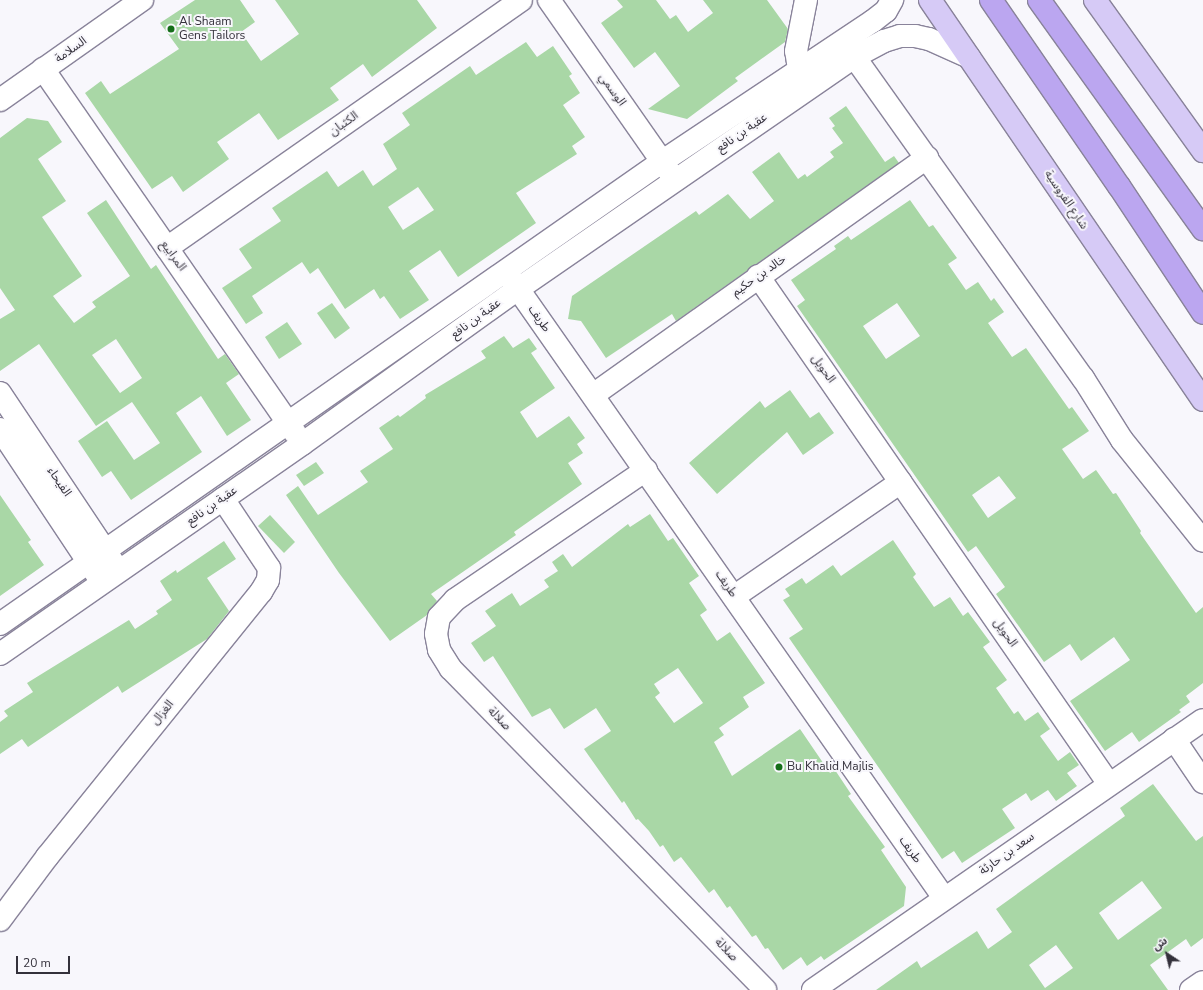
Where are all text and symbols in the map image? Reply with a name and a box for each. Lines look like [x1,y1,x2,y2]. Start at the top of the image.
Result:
place label: Al Shaam Gens Tailors [179,15,245,43]
marker: Al Shaam Gens Tailors [166,24,176,34]
street label: السلامة [52,34,90,66]
street label: الوسمي [596,71,628,109]
street label: الكثبان [327,109,361,139]
street label: عقبة بن نافع [714,110,770,156]
street label: شارع الفروسية [1041,168,1091,232]
street label: المرابيع [157,238,189,274]
street label: خالد بن حكيم [729,252,789,300]
street label: عقبة بن نافع [448,296,504,342]
street label: طريف [525,303,553,335]
street label: الحويل [808,352,838,386]
street label: الفيحاء [44,465,74,499]
street label: عقبة بن نافع [184,483,240,529]
street label: طريف [712,568,740,600]
street label: الحويل [990,616,1020,650]
street label: الغزال [149,698,177,728]
street label: صلالة [484,704,514,734]
place label: Bu Khalid Majlis [787,760,874,774]
marker: Bu Khalid Majlis [774,762,784,772]
street label: سعد بن حارثة [977,830,1037,878]
street label: طريف [896,834,924,866]
text: ش [1149,933,1170,954]
north arrow [1147,934,1187,974]
street label: صلالة [711,935,741,965]
scale bar [18,948,72,974]
text: 20 m [23,955,51,971]

